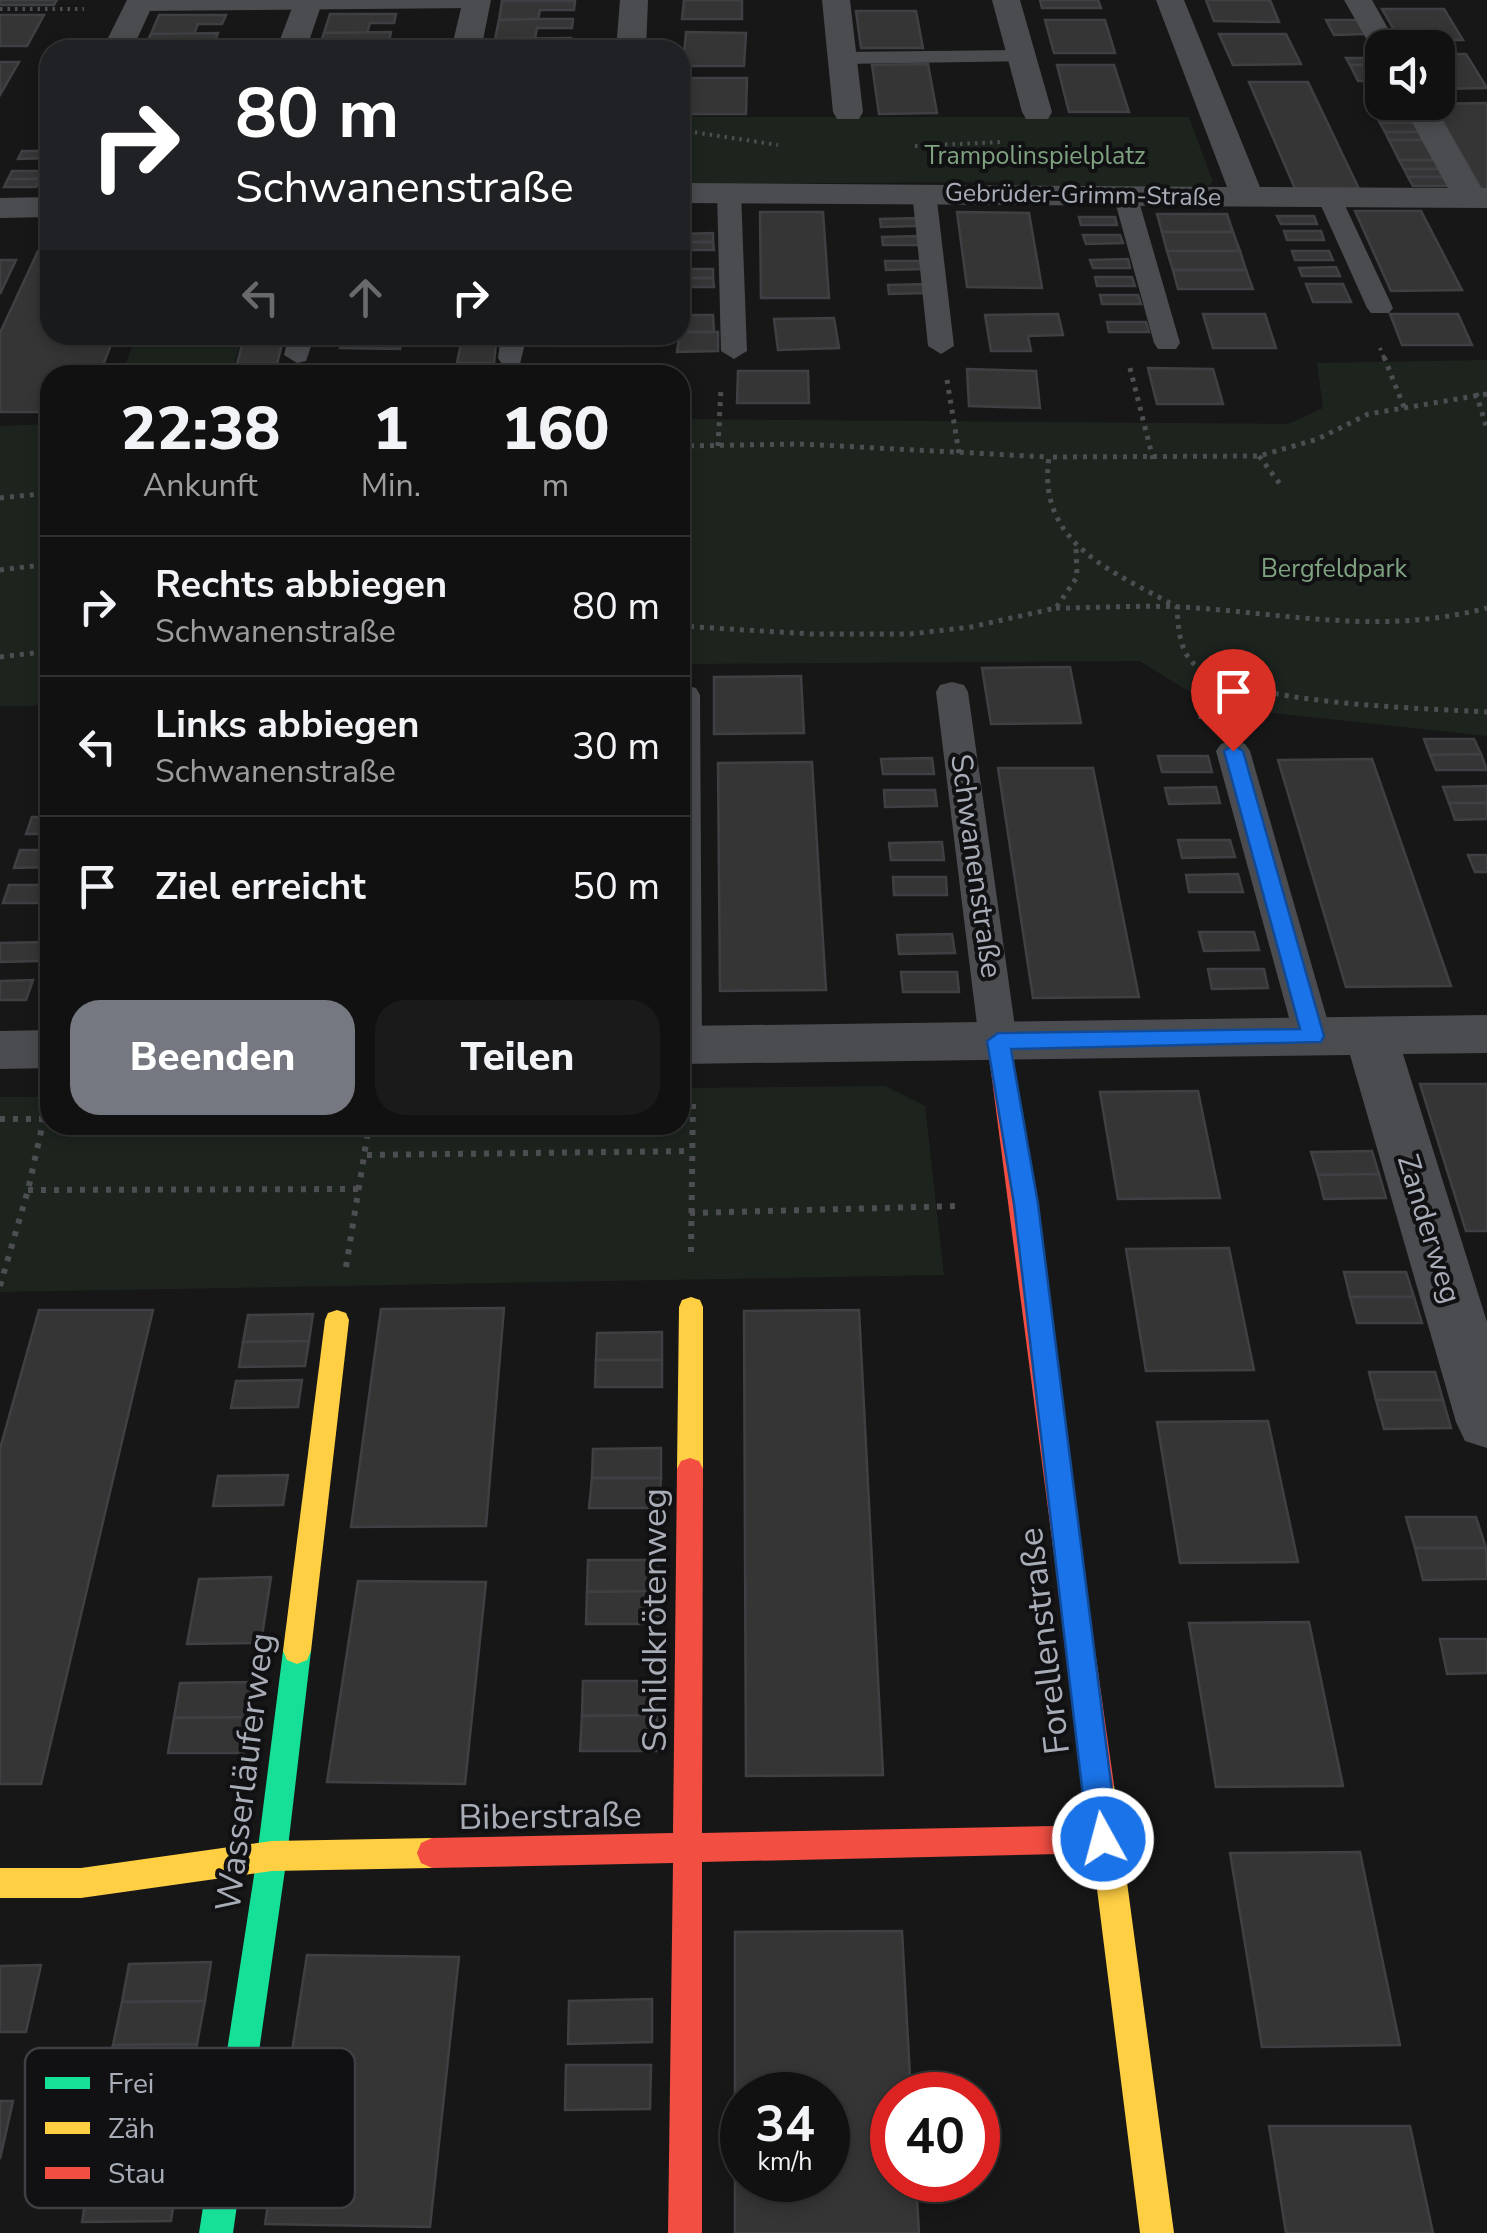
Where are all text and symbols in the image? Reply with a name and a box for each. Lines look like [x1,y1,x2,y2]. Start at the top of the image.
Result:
map controls [1365,30,1455,120]
button: sound [1365,30,1455,120]
text: 80 m [235,66,399,162]
icon: right [70,80,200,210]
park label: Trampolinspielplatz [924,139,1146,173]
text: Schwanenstraße [235,157,574,218]
street label: Gebrüder-Grimm-Straße [944,176,1222,214]
icon: left [233,270,288,325]
icon: ahead [338,270,393,325]
icon: right [443,270,498,325]
text: 22:38 [121,388,280,470]
text: 1 [373,388,409,470]
text: 160 [501,388,609,470]
text: Ankunft [143,464,258,507]
text: Min. [361,464,421,507]
text: m [542,464,569,507]
park label: Bergfeldpark [1261,552,1408,586]
text: Rechts abbiegen [155,559,447,610]
icon: right [70,579,125,634]
text: 80 m [572,581,660,632]
text: Schwanenstraße [155,610,396,653]
pin [1191,649,1276,752]
icon: arrive [1206,664,1261,719]
text: Links abbiegen [155,699,420,750]
icon: left [70,719,125,774]
text: 30 m [572,721,660,772]
text: Schwanenstraße [155,750,396,793]
street label: Schwanenstraße [940,751,1012,981]
icon: arrive [70,859,125,914]
text: Ziel erreicht [155,861,366,912]
text: 50 m [572,861,660,912]
button: Beenden [70,1000,355,1115]
button: Teilen [375,1000,660,1115]
street label: Zanderweg [1387,1149,1471,1309]
street label: Schildkrötenweg [631,1488,678,1752]
street label: Forellenstraße [1007,1525,1081,1757]
street label: Wasserläuferweg [205,1630,285,1914]
position arrow [1051,1787,1155,1891]
street label: Biberstraße [458,1791,642,1841]
legend [25,2048,355,2208]
text: Frei [108,2065,154,2103]
speed limit sign: 40 [870,2072,1000,2202]
text: 34 [755,2090,815,2159]
text: Zäh [108,2110,155,2148]
text: km/h [757,2145,813,2179]
text: Stau [108,2155,166,2193]

